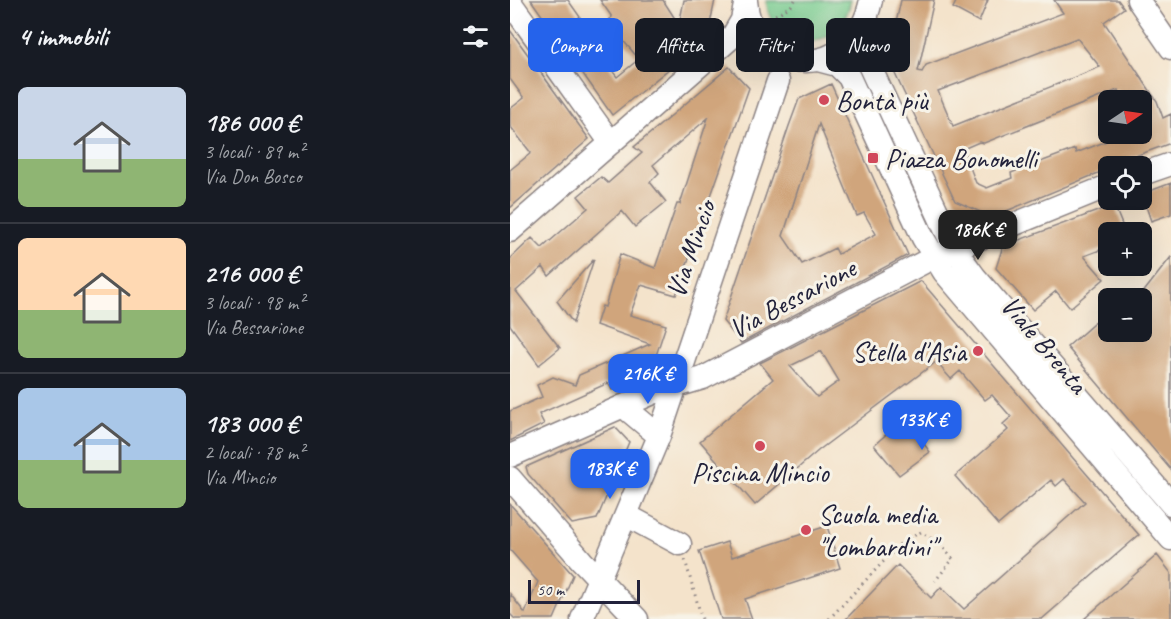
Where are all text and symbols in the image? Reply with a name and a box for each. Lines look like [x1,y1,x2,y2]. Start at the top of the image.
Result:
chip: Compra [528,18,623,72]
chip: Affitta [635,18,724,72]
chip: Filtri [736,18,814,72]
chip: Nuovo [826,18,910,72]
text: 4 immobili [18,20,108,53]
icon: filters [459,20,492,53]
place label: Bontà più [836,83,929,118]
north arrow [1098,90,1152,144]
map controls [1098,90,1152,342]
marker: Bontà più [817,93,831,107]
text: 186 000 € [204,106,299,139]
icon: home [66,111,138,183]
text: 3 locali · 89 m² [204,139,304,164]
place label: Piazza Bonomelli [885,141,1041,176]
marker: Piazza Bonomelli [866,151,880,165]
button: locate [1098,156,1152,210]
text: Via Don Bosco [204,164,302,189]
street label: Via Mincio [658,193,724,302]
pin: 186K € [929,210,1027,261]
text: 186K € [952,217,1004,242]
button: + [1098,222,1152,276]
street label: Via Bessarione [723,250,863,346]
text: 216 000 € [204,257,299,290]
icon: home [66,262,138,334]
street label: Viale Brenta [993,288,1097,402]
button: − [1098,288,1152,342]
text: 3 locali · 98 m² [204,290,304,315]
text: Via Bessarione [204,315,303,340]
place label: Stella d'Asia [852,334,968,369]
marker: Stella d'Asia [971,344,985,358]
pin: 216K € [599,354,697,405]
text: 216K € [622,361,674,386]
pin: 133K € [873,400,971,451]
text: 183 000 € [204,407,298,440]
text: 133K € [897,407,948,432]
icon: home [66,412,138,484]
marker: Piscina Mincio [753,439,767,453]
text: 2 locali · 78 m² [204,440,304,465]
pin: 183K € [561,449,659,500]
place label: Piscina Mincio [691,455,831,490]
text: 183K € [585,456,636,481]
text: Via Mincio [204,465,275,490]
place label: Scuola media "Lombardini" [818,497,942,564]
marker: Scuola media "Lombardini" [799,523,813,537]
scale bar [528,577,640,604]
text: 50 m [537,580,564,600]

